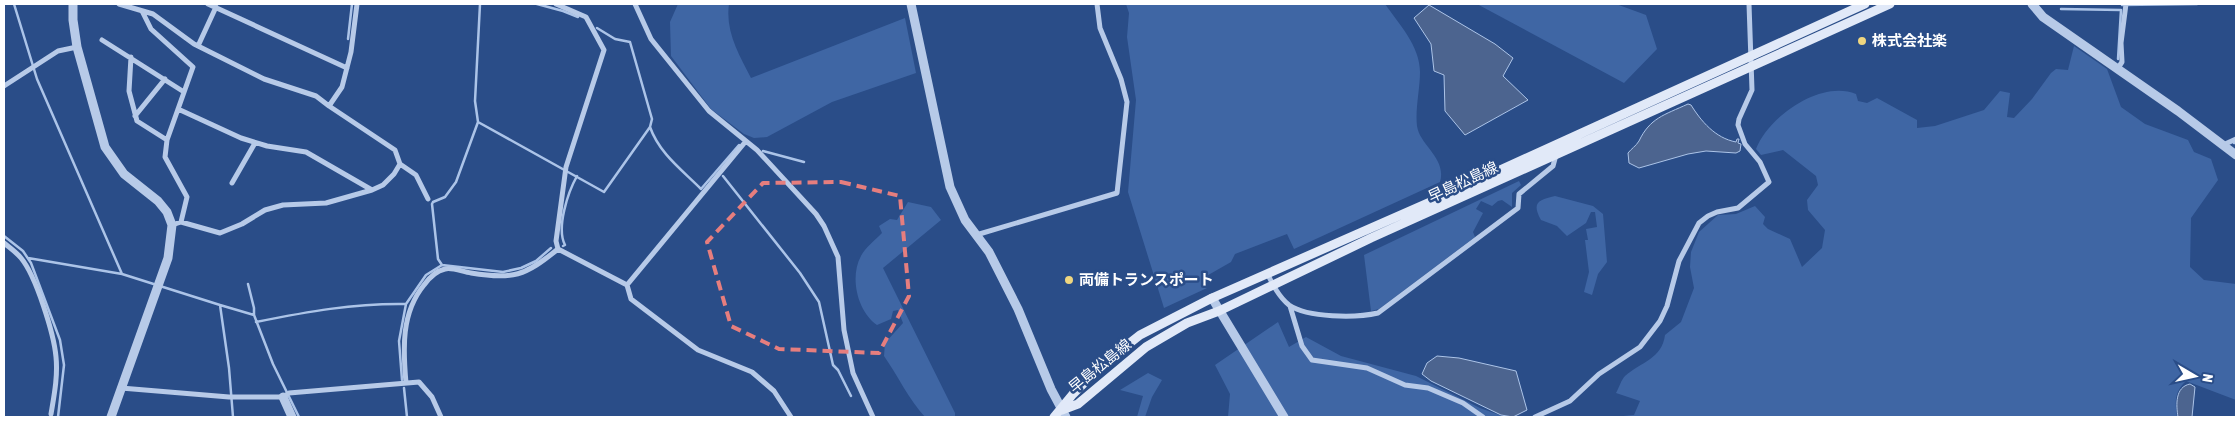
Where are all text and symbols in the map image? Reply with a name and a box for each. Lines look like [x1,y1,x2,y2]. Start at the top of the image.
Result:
place label: 株式会社楽 [1872,32,1947,49]
marker: 株式会社楽 [1856,35,1868,47]
street label: 早島松島線 [1425,158,1500,205]
place label: 両備トランスポート [1079,271,1214,288]
marker: 両備トランスポート [1063,274,1075,286]
street label: 早島松島線 [1065,335,1134,396]
north arrow [2170,351,2220,401]
text: N [2199,373,2216,383]

